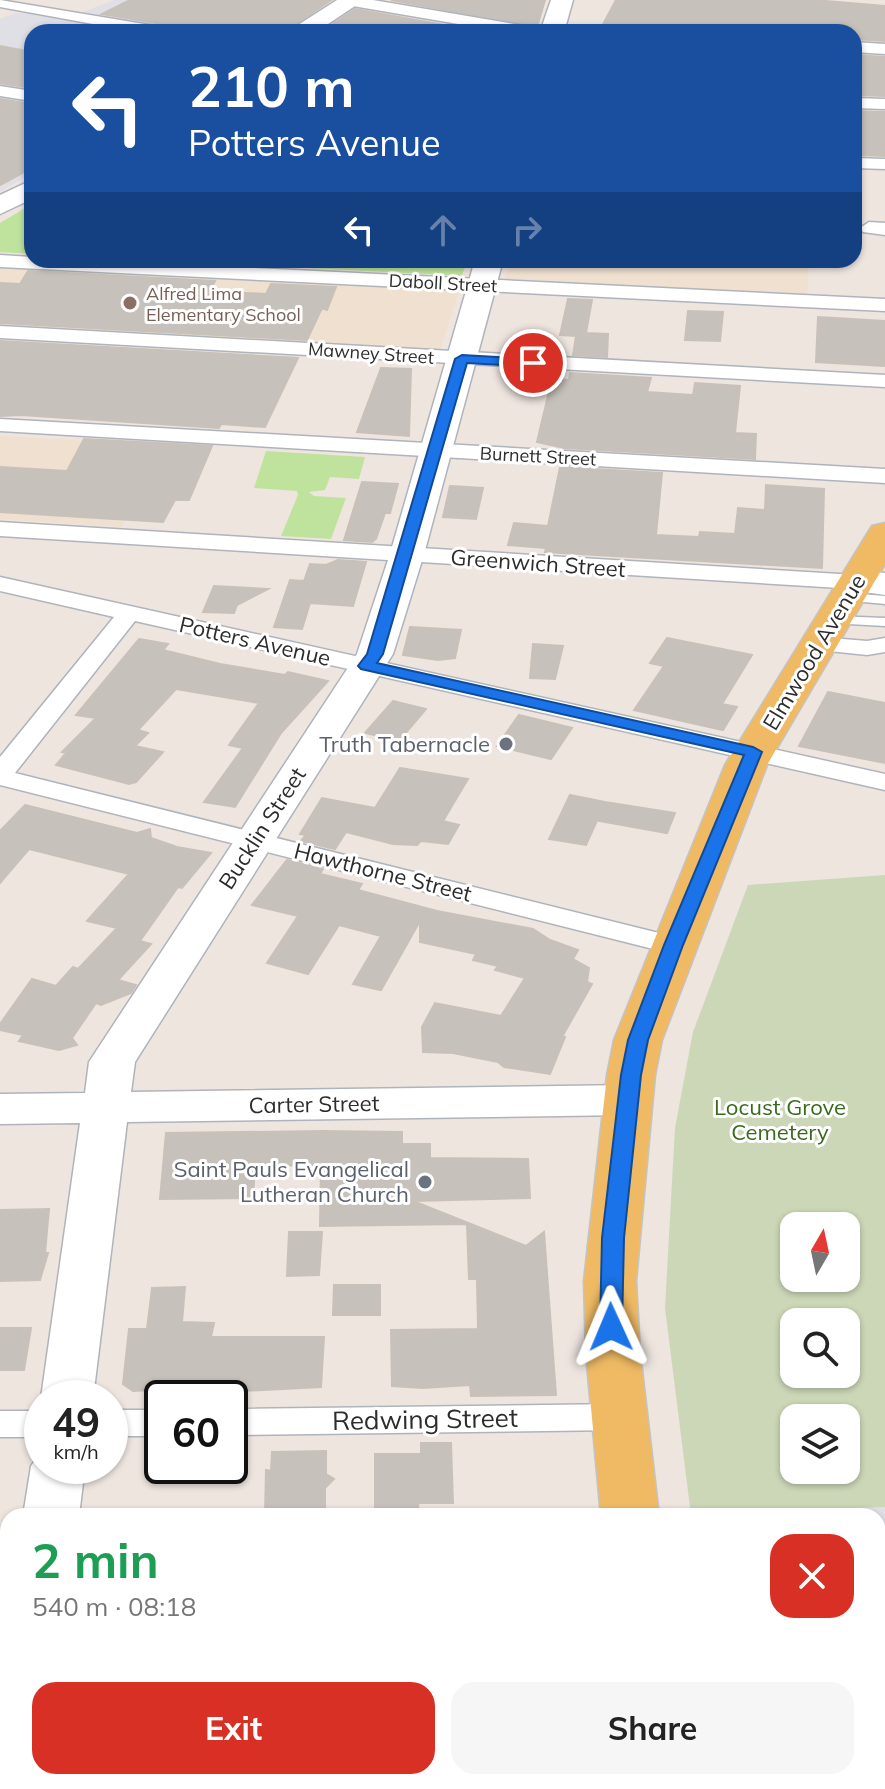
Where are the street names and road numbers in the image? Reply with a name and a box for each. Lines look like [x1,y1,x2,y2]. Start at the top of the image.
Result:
street label: Daboll Street [388,269,498,297]
street label: Mawney Street [307,337,435,369]
street label: Burnett Street [479,441,597,471]
street label: Greenwich Street [450,543,627,583]
street label: Elmwood Avenue [756,569,872,735]
street label: Potters Avenue [177,610,333,672]
street label: Bucklin Street [212,761,312,894]
street label: Hawthorne Street [291,836,475,908]
street label: Carter Street [248,1089,380,1119]
street label: Redwing Street [332,1401,518,1437]

